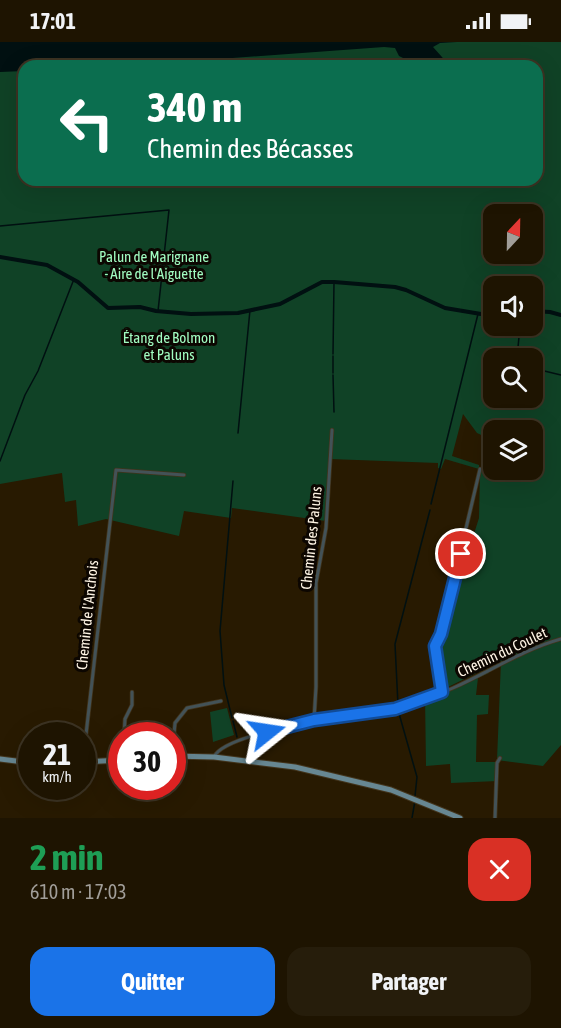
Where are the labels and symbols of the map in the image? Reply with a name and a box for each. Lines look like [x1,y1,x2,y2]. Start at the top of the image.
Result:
north arrow [483,204,543,264]
park label: Palun de Marignane - Aire de l'Aiguette [99,248,209,282]
park label: Étang de Bolmon et Paluns [123,329,215,363]
street label: Chemin des Paluns [297,486,325,590]
pin [435,528,486,579]
street label: Chemin de l'Anchois [73,559,101,671]
street label: Chemin du Coulet [455,624,549,680]
position arrow [235,700,299,764]
speed limit sign: 30 [108,722,186,800]

